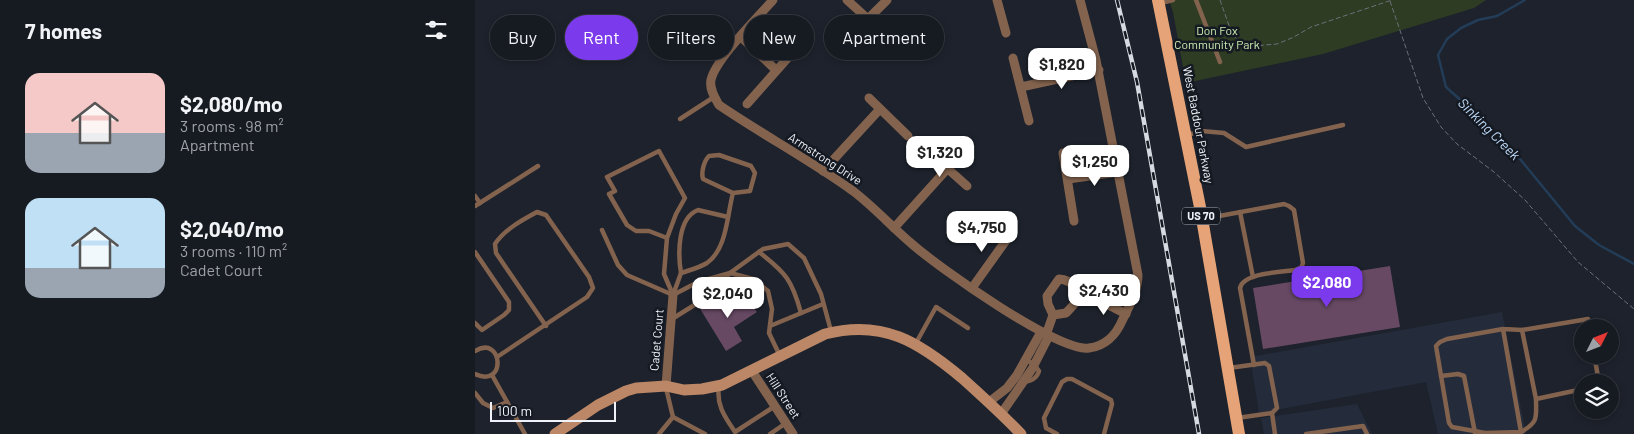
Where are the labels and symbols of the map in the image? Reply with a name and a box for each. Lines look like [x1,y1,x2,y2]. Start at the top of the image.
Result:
park label: Don Fox Community Park [1174,23,1260,51]
pin: $1,820 [1021,48,1103,90]
street label: West Baddour Parkway [1181,65,1217,185]
water label: Sinking Creek [1455,94,1524,163]
street label: Armstrong Drive [786,129,865,187]
pin: $1,320 [899,136,981,178]
pin: $1,250 [1054,144,1136,187]
road number: US 70 [1182,208,1220,225]
pin: $4,750 [941,210,1023,253]
pin: $2,080 [1286,266,1368,308]
pin: $2,430 [1063,274,1145,316]
pin: $2,040 [687,276,769,319]
street label: Cadet Court [646,308,666,371]
north arrow [1574,319,1619,364]
street label: Hill Street [764,370,804,421]
scale bar [490,399,616,422]

